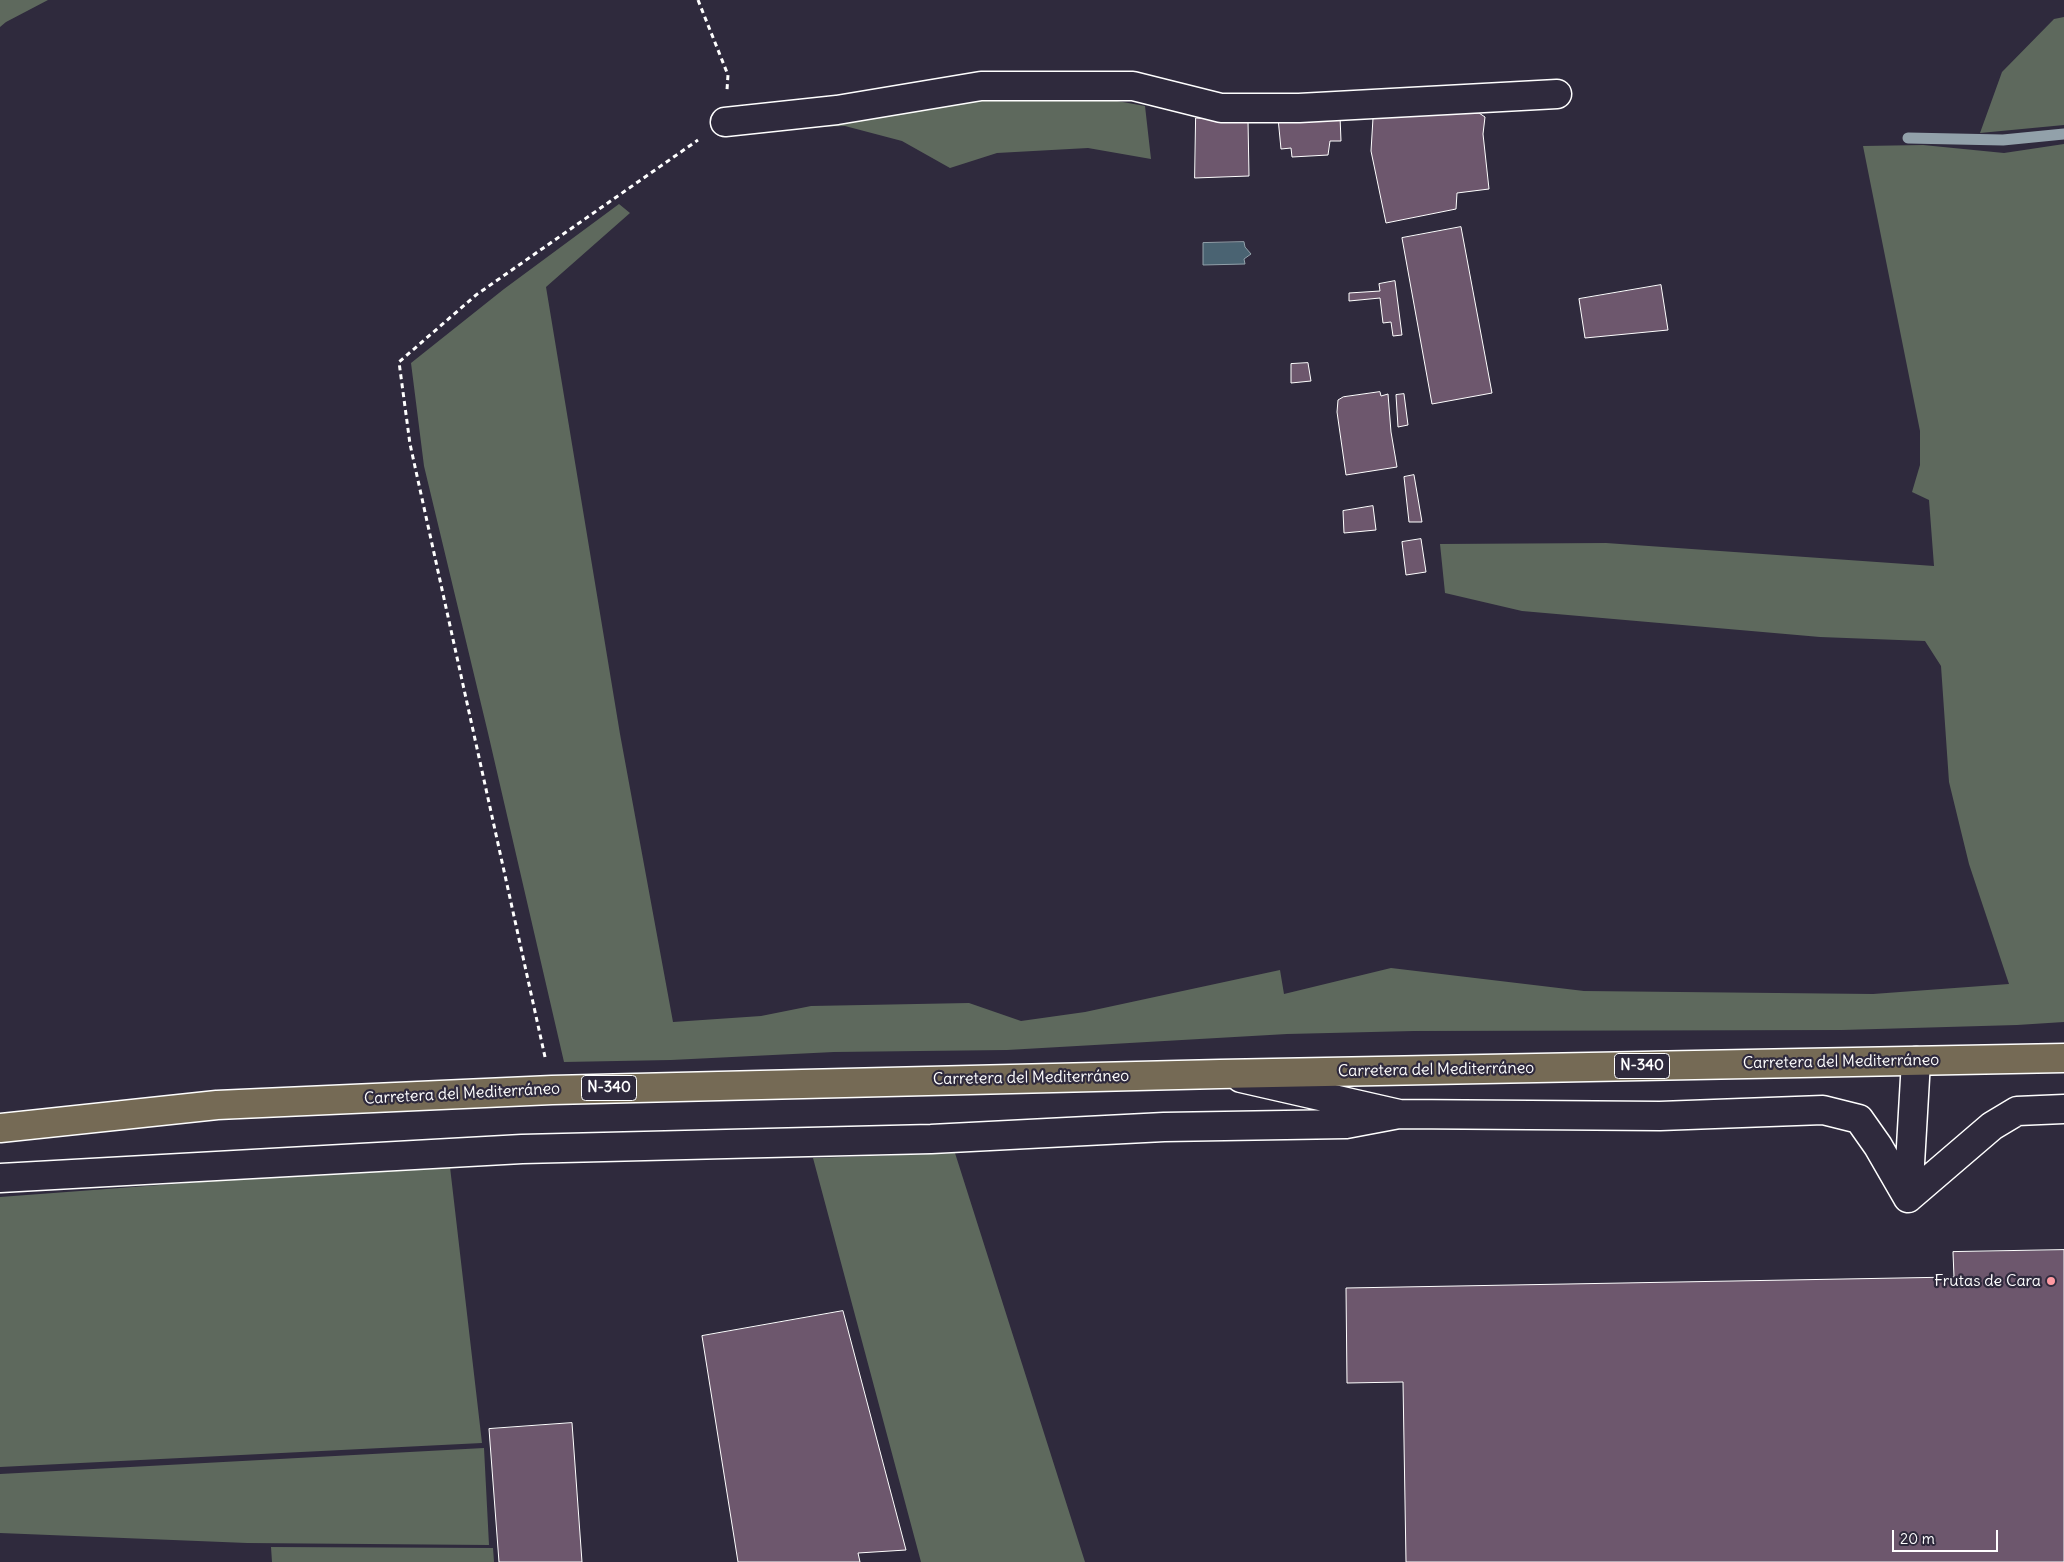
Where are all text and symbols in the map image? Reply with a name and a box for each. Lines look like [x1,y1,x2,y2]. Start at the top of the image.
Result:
street label: Carretera del Mediterráneo [1743,1051,1939,1073]
road number: N-340 [1614,1054,1670,1078]
street label: Carretera del Mediterráneo [1338,1059,1534,1081]
street label: Carretera del Mediterráneo [933,1067,1129,1089]
road number: N-340 [582,1076,636,1100]
street label: Carretera del Mediterráneo [363,1079,561,1109]
place label: Frutas de Cara [1934,1271,2041,1291]
marker: Frutas de Cara [2045,1275,2057,1287]
scale bar [1894,1520,2000,1552]
text: 20 m [1900,1529,1935,1548]

